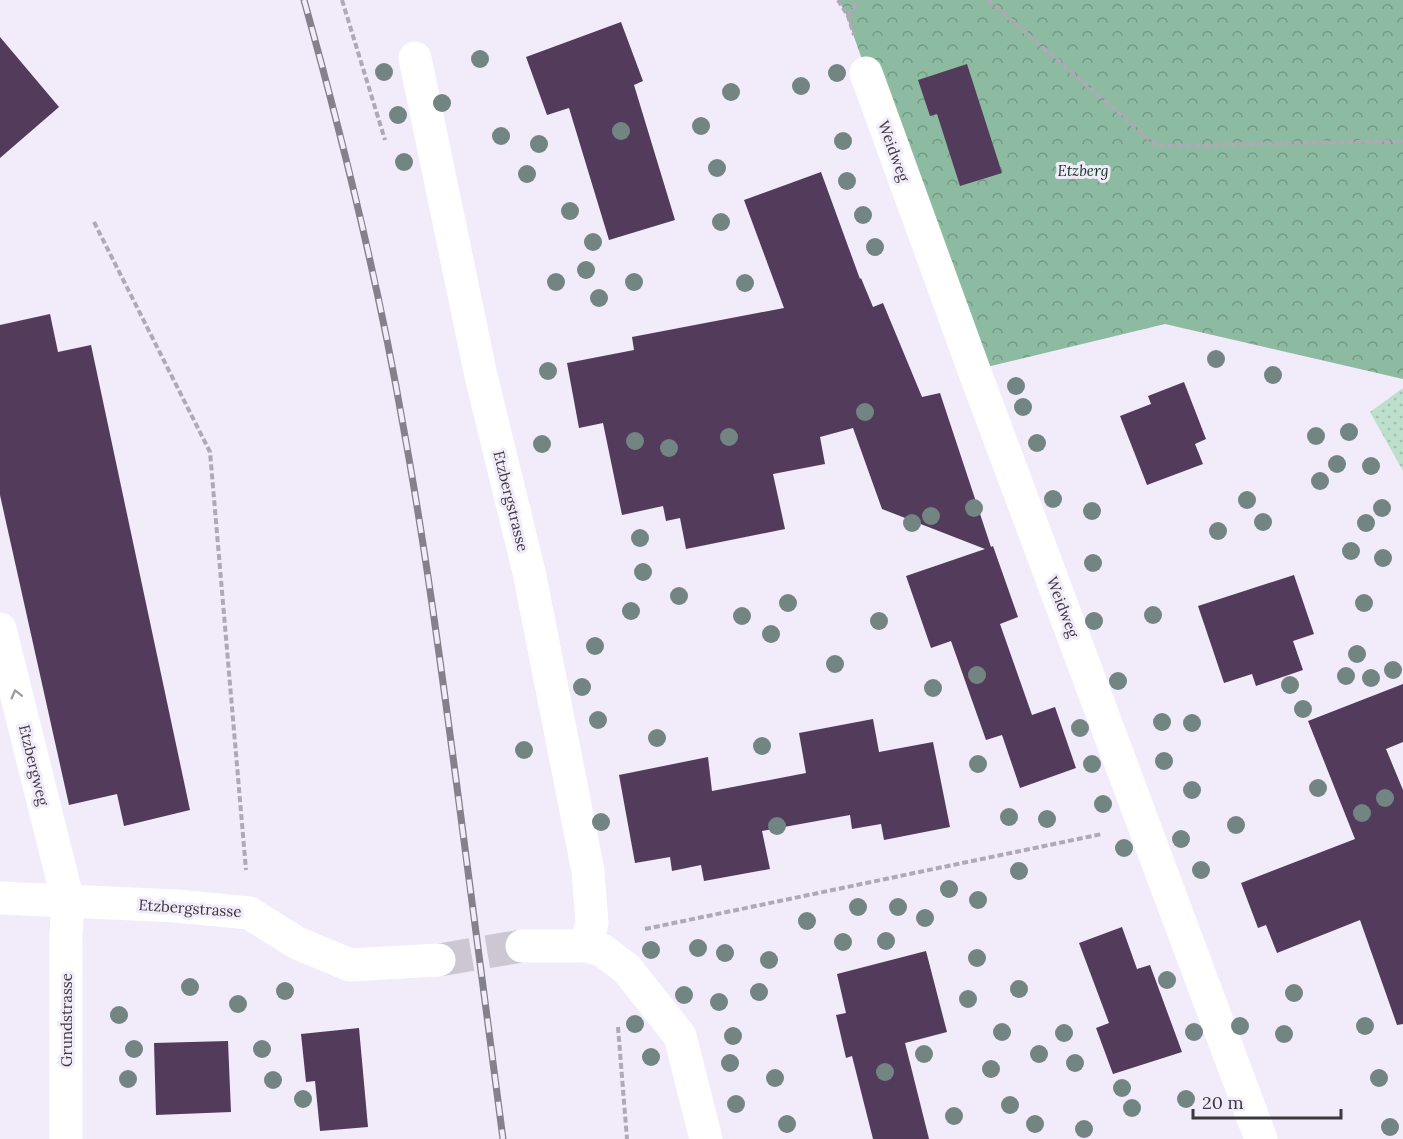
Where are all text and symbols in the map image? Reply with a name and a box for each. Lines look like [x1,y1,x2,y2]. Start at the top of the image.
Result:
street label: Weidweg [874,118,914,185]
park label: Etzberg [1057,161,1109,180]
street label: Etzbergstrasse [489,449,533,553]
street label: Weidweg [1043,574,1084,641]
one-way arrow [11,689,24,699]
street label: Etzbergweg [15,723,53,808]
street label: Etzbergstrasse [138,895,242,921]
street label: Grundstrasse [57,973,76,1067]
scale bar [1193,1082,1342,1120]
text: 20 m [1202,1091,1244,1114]

